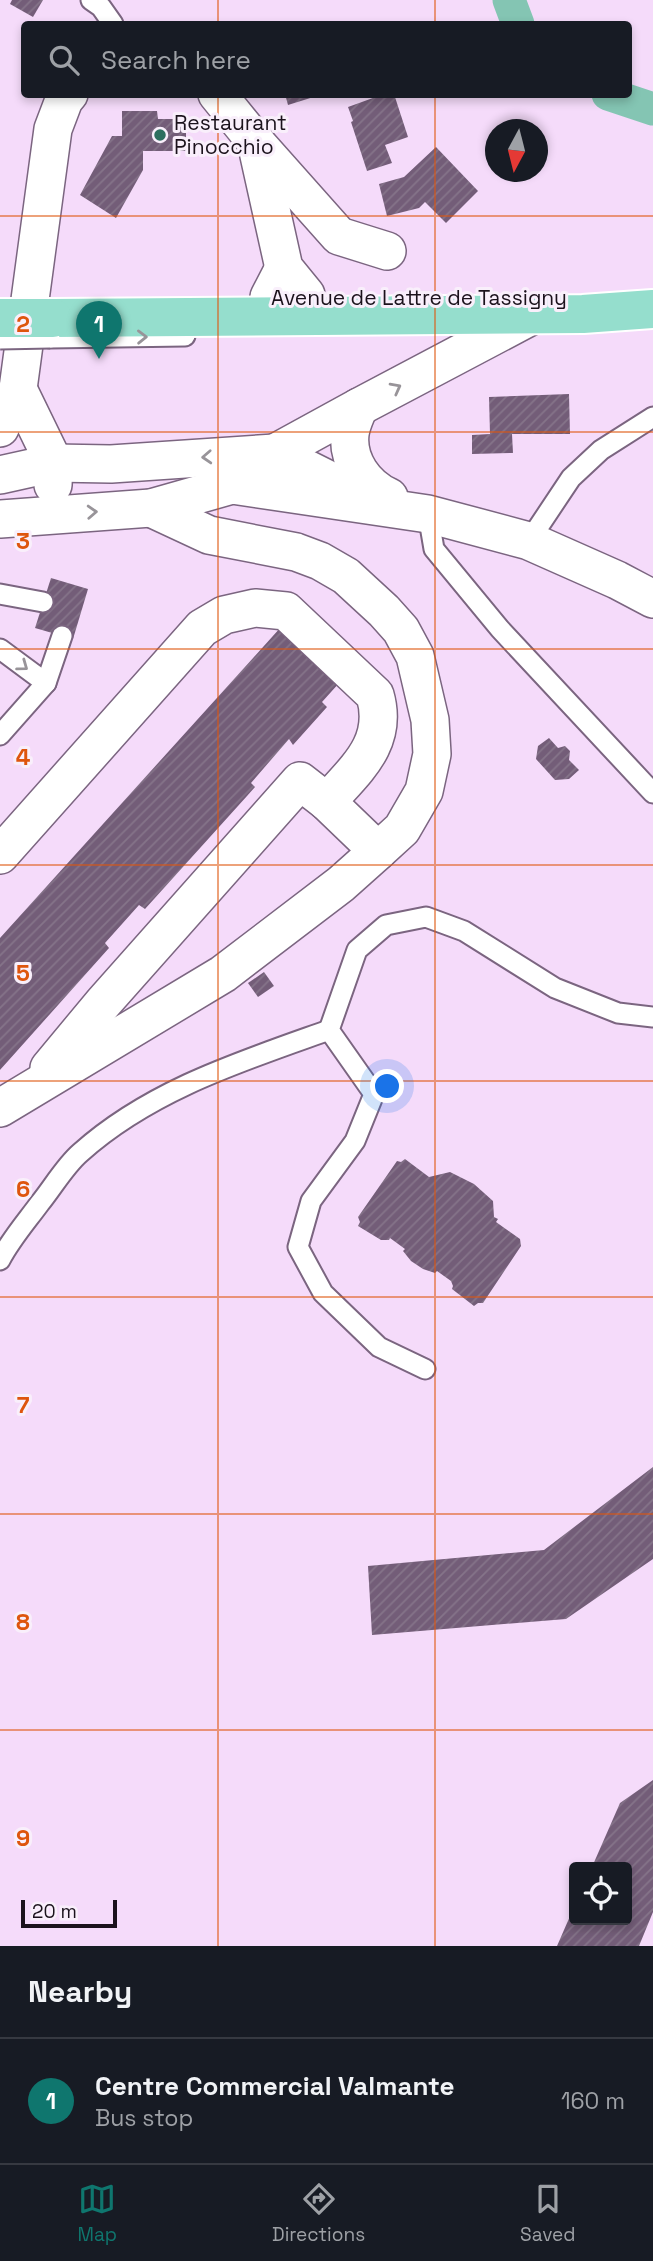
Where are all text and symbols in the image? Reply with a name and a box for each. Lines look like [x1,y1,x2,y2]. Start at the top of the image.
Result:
search box [21,21,632,98]
icon: search [45,41,83,79]
text: Search here [101,43,251,77]
place label: Restaurant Pinocchio [174,109,287,160]
north arrow [485,119,548,182]
marker: Restaurant Pinocchio [152,127,168,143]
street label: Avenue de Lattre de Tassigny [271,284,567,311]
pin: 1 [76,301,122,359]
text: 2 [16,309,30,339]
one-way arrow [138,329,148,345]
one-way arrow [389,382,401,396]
one-way arrow [201,449,212,464]
one-way arrow [87,504,98,519]
text: 3 [16,526,30,556]
one-way arrow [15,658,28,670]
text: 4 [16,742,31,772]
text: 5 [16,958,30,988]
your location [370,1069,404,1103]
text: 6 [16,1174,30,1204]
text: 7 [17,1390,30,1420]
text: 8 [16,1607,30,1637]
text: 9 [16,1823,30,1853]
map controls [569,1862,632,1925]
button: locate [569,1862,632,1925]
scale bar [21,1897,117,1929]
text: 20 m [32,1899,77,1924]
text: Nearby [28,1972,132,2011]
text: Centre Commercial Valmante [95,2069,454,2103]
text: 1 [46,2086,56,2116]
text: 160 m [561,2086,625,2116]
text: Bus stop [95,2103,193,2133]
tab: Map [77,2180,117,2247]
tab: Directions [272,2180,365,2247]
tab: Saved [520,2180,576,2247]

